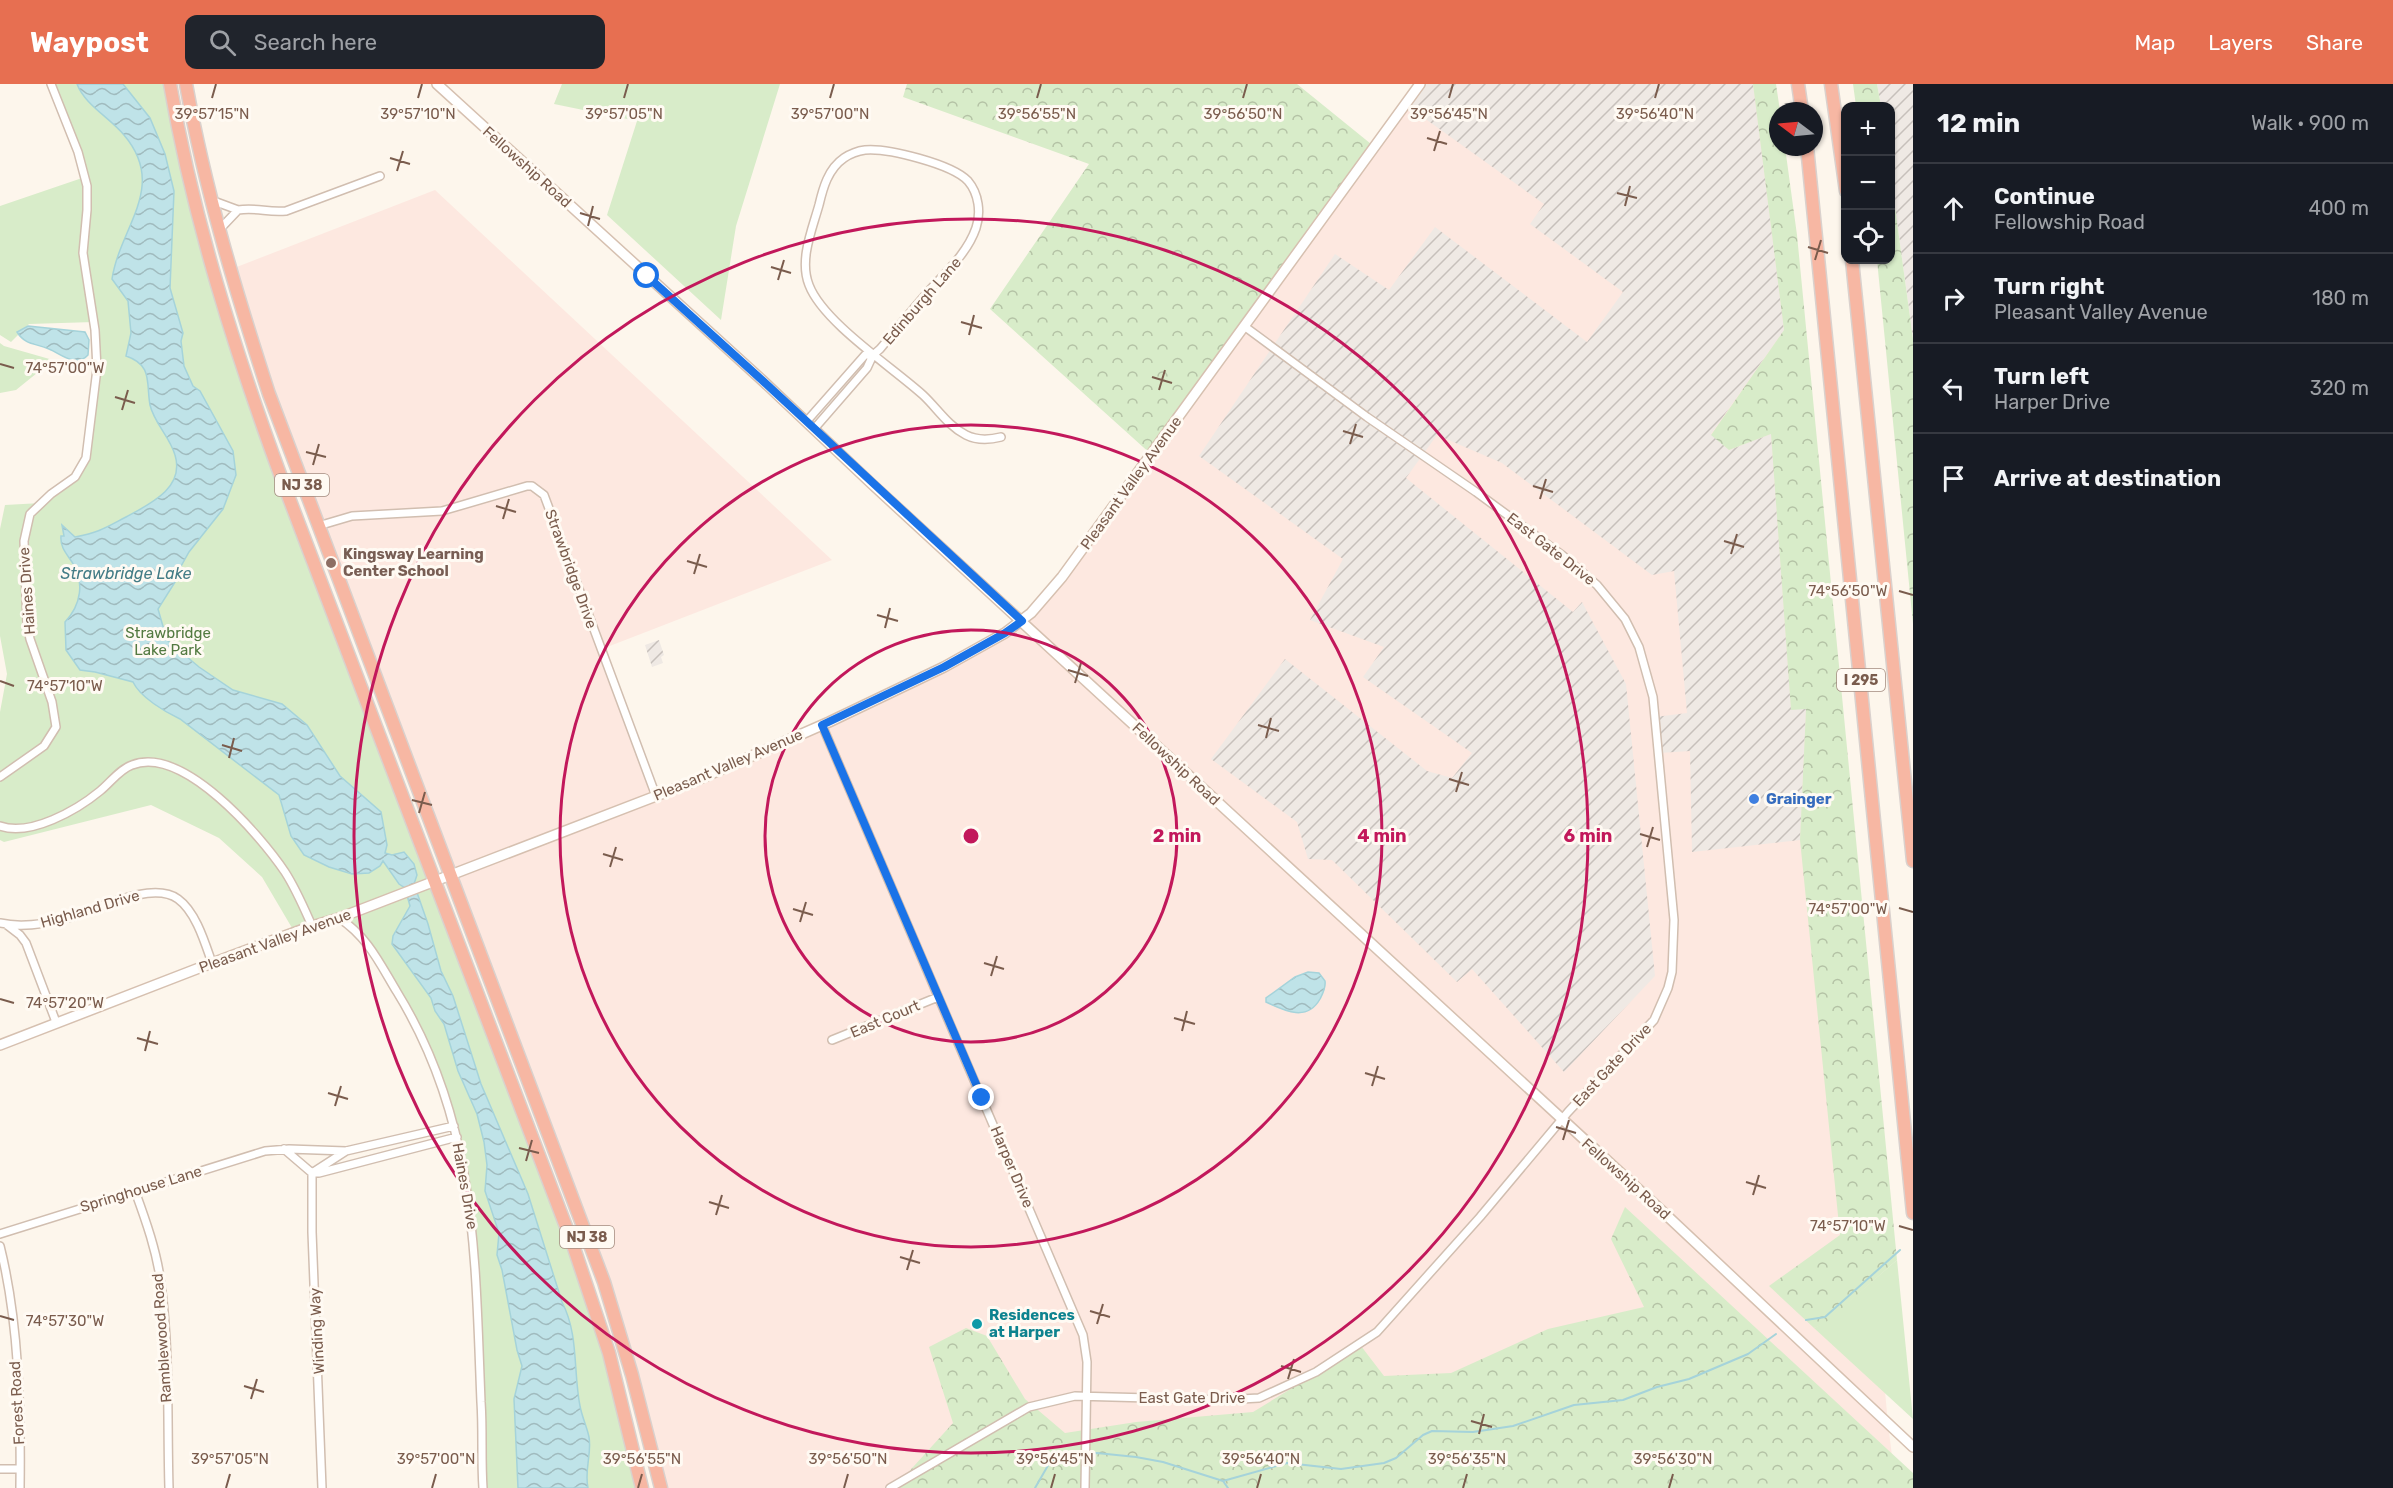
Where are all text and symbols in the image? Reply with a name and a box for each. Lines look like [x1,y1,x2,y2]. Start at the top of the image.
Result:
search box [185,15,605,69]
text: Waypost [30,26,149,59]
icon: search [206,26,239,59]
text: Search here [254,29,377,56]
text: Map [2134,30,2175,55]
text: Layers [2208,30,2273,55]
text: Share [2306,30,2363,55]
north arrow [1769,102,1823,156]
map controls [1841,102,1895,264]
button: + [1841,102,1895,156]
text: 39°57'15"N [175,105,249,123]
text: 39°57'10"N [380,105,456,123]
text: 39°57'05"N [585,105,663,123]
text: 39°57'00"N [791,105,869,123]
text: 39°56'55"N [998,105,1076,123]
text: 39°56'50"N [1204,105,1282,123]
text: 39°56'45"N [1410,105,1488,123]
text: 39°56'40"N [1616,105,1694,123]
text: 12 min [1937,108,2020,139]
text: Walk · 900 m [2251,111,2369,135]
street label: Fellowship Road [479,122,575,212]
button: − [1841,156,1895,210]
text: Continue [1994,183,2095,210]
icon: ahead [1937,192,1970,225]
text: 400 m [2309,196,2369,220]
button: locate [1841,210,1895,264]
text: Fellowship Road [1994,210,2145,234]
street label: Edinburgh Lane [879,254,965,348]
route start [633,262,659,288]
text: Turn right [1994,273,2104,300]
icon: right [1937,282,1970,315]
text: 180 m [2312,286,2369,310]
text: Pleasant Valley Avenue [1994,300,2208,324]
text: 74°57'00"W [26,359,104,377]
text: Turn left [1994,363,2089,390]
icon: left [1937,372,1970,405]
text: 320 m [2310,376,2369,400]
text: Harper Drive [1994,390,2110,414]
street label: Pleasant Valley Avenue [1077,413,1185,553]
icon: arrive [1937,462,1970,495]
text: Arrive at destination [1994,465,2221,492]
road number: NJ 38 [275,474,329,496]
street label: Strawbridge Drive [541,507,601,631]
street label: East Gate Drive [1503,509,1599,589]
place label: Kingsway Learning Center School [343,545,484,580]
street label: Haines Drive [15,547,39,635]
marker: Kingsway Learning Center School [324,556,338,570]
water label: Strawbridge Lake [61,564,192,583]
text: 74°56'50"W [1808,582,1888,600]
park label: Strawbridge Lake Park [125,624,211,659]
road number: I 295 [1837,669,1885,691]
text: 74°57'10"W [27,677,103,695]
street label: Fellowship Road [1129,719,1223,809]
street label: Pleasant Valley Avenue [651,725,805,805]
place label: Grainger [1766,790,1832,808]
marker: Grainger [1747,792,1761,806]
text: 2 min [1153,825,1201,847]
text: 4 min [1357,825,1407,847]
text: 6 min [1564,825,1612,847]
centre of rings [961,826,981,846]
street label: Highland Drive [38,886,142,932]
text: 74°57'00"W [1809,900,1887,918]
street label: Pleasant Valley Avenue [197,905,353,977]
text: 74°57'20"W [26,994,104,1012]
street label: East Court [848,996,923,1042]
street label: East Gate Drive [1569,1020,1655,1110]
route end [968,1084,994,1110]
street label: Harper Drive [987,1123,1037,1211]
street label: Fellowship Road [1578,1134,1674,1224]
street label: Haines Drive [449,1141,481,1231]
street label: Springhouse Lane [78,1162,204,1216]
text: 74°57'10"W [1810,1217,1886,1235]
road number: NJ 38 [560,1226,614,1248]
street label: Ramblewood Road [149,1273,175,1403]
street label: Winding Way [306,1287,328,1375]
place label: Residences at Harper [989,1306,1075,1341]
text: 74°57'30"W [26,1312,104,1330]
marker: Residences at Harper [970,1317,984,1331]
street label: Forest Road [6,1361,28,1445]
street label: East Gate Drive [1138,1389,1246,1407]
text: 39°57'05"N [191,1450,269,1468]
text: 39°57'00"N [397,1450,475,1468]
text: 39°56'55"N [603,1450,681,1468]
text: 39°56'50"N [809,1450,887,1468]
text: 39°56'45"N [1016,1450,1094,1468]
text: 39°56'40"N [1222,1450,1300,1468]
text: 39°56'35"N [1428,1450,1506,1468]
text: 39°56'30"N [1634,1450,1713,1468]

